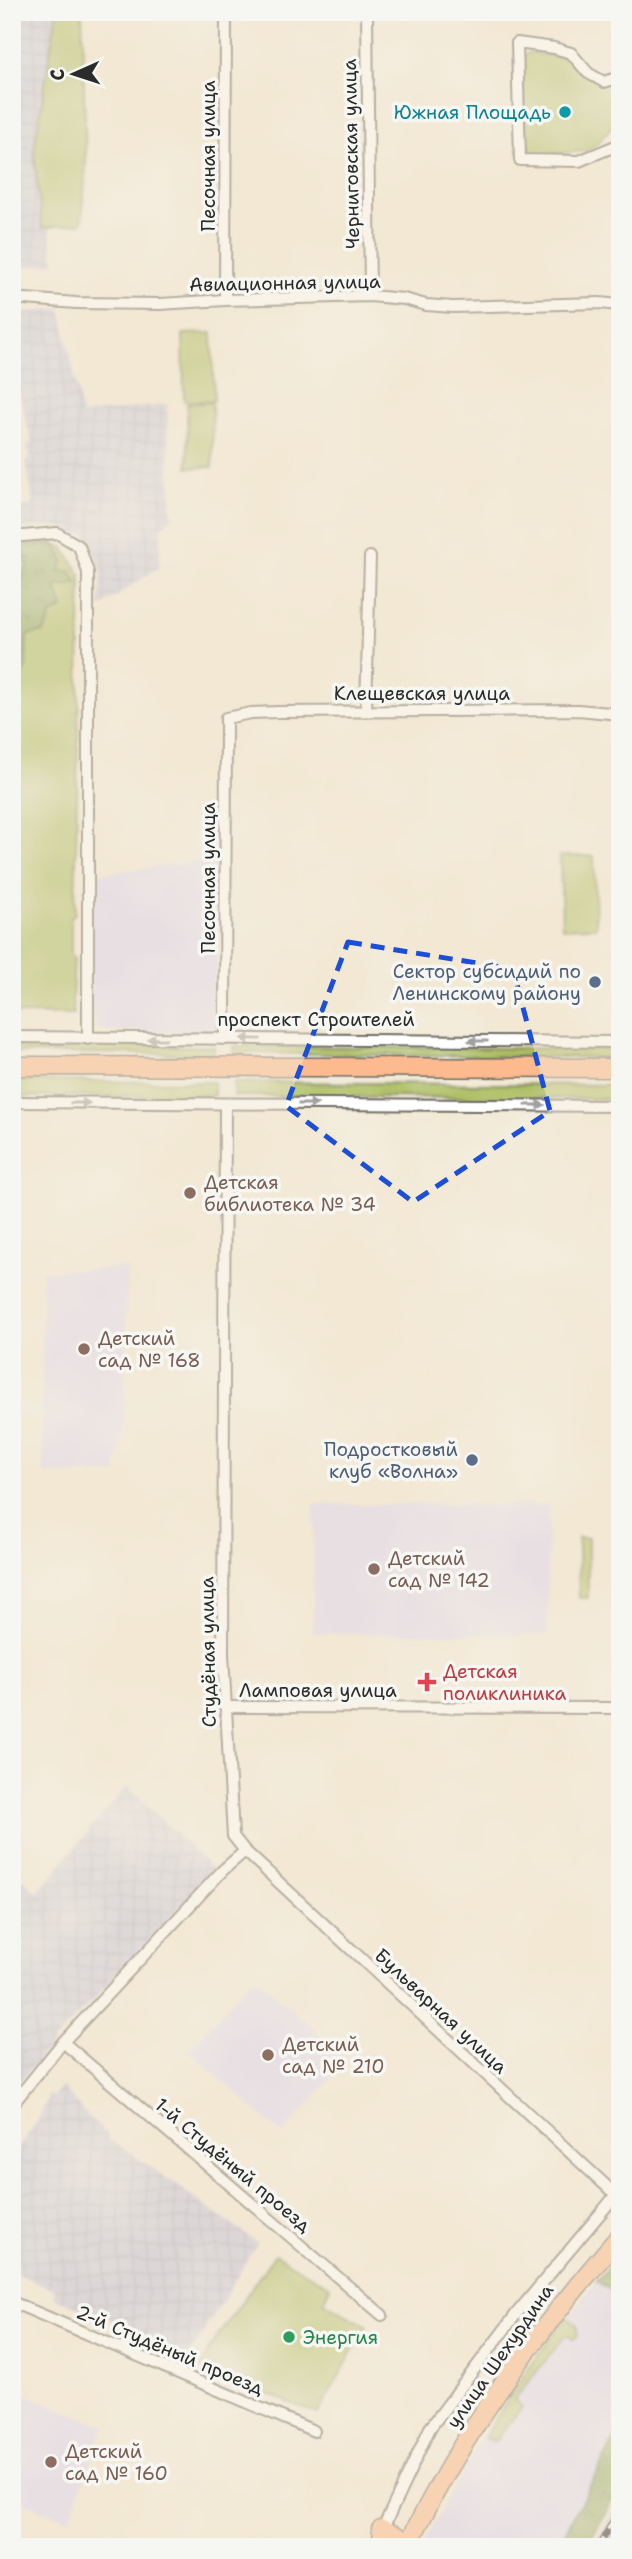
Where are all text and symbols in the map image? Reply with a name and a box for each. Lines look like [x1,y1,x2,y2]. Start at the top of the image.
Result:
north arrow [38,38,108,108]
street label: Черниговская улица [337,58,365,249]
text: С [45,68,70,81]
street label: Песочная улица [196,80,221,231]
place label: Южная Площадь [394,100,551,125]
marker: Южная Площадь [557,104,573,120]
street label: Авиационная улица [189,269,381,297]
street label: Клещевская улица [334,681,510,706]
street label: Песочная улица [196,802,221,953]
place label: Сектор субсидий по Ленинскому району [392,959,581,1006]
marker: Сектор субсидий по Ленинскому району [587,974,603,990]
street label: проспект Строителей [217,1007,415,1032]
one-way arrow [146,1033,168,1045]
one-way arrow [239,1033,261,1045]
one-way arrow [467,1035,489,1047]
one-way arrow [70,1097,92,1109]
one-way arrow [297,1098,319,1110]
one-way arrow [525,1099,547,1111]
place label: Детская библиотека № 34 [204,1170,376,1217]
marker: Детская библиотека № 34 [182,1185,198,1201]
place label: Детский сад № 168 [98,1326,201,1373]
marker: Детский сад № 168 [76,1341,92,1357]
place label: Подростковый клуб «Волна» [324,1437,458,1484]
marker: Подростковый клуб «Волна» [464,1452,480,1468]
place label: Детский сад № 142 [388,1546,490,1593]
marker: Детский сад № 142 [366,1561,382,1577]
street label: Студёная улица [194,1576,222,1728]
place label: Детская поликлиника [443,1659,566,1706]
marker: Детская поликлиника [417,1672,437,1692]
street label: Ламповая улица [239,1678,397,1703]
street label: Бульварная улица [369,1943,513,2079]
place label: Детский сад № 210 [282,2032,385,2079]
marker: Детский сад № 210 [260,2047,276,2063]
street label: 1-й Студёный проезд [150,2092,316,2238]
street label: улица Шехурдина [441,2279,559,2433]
street label: 2-й Студёный проезд [72,2299,268,2401]
place label: Энергия [303,2325,378,2350]
marker: Энергия [281,2329,297,2345]
place label: Детский сад № 160 [65,2439,168,2486]
marker: Детский сад № 160 [43,2454,59,2470]

